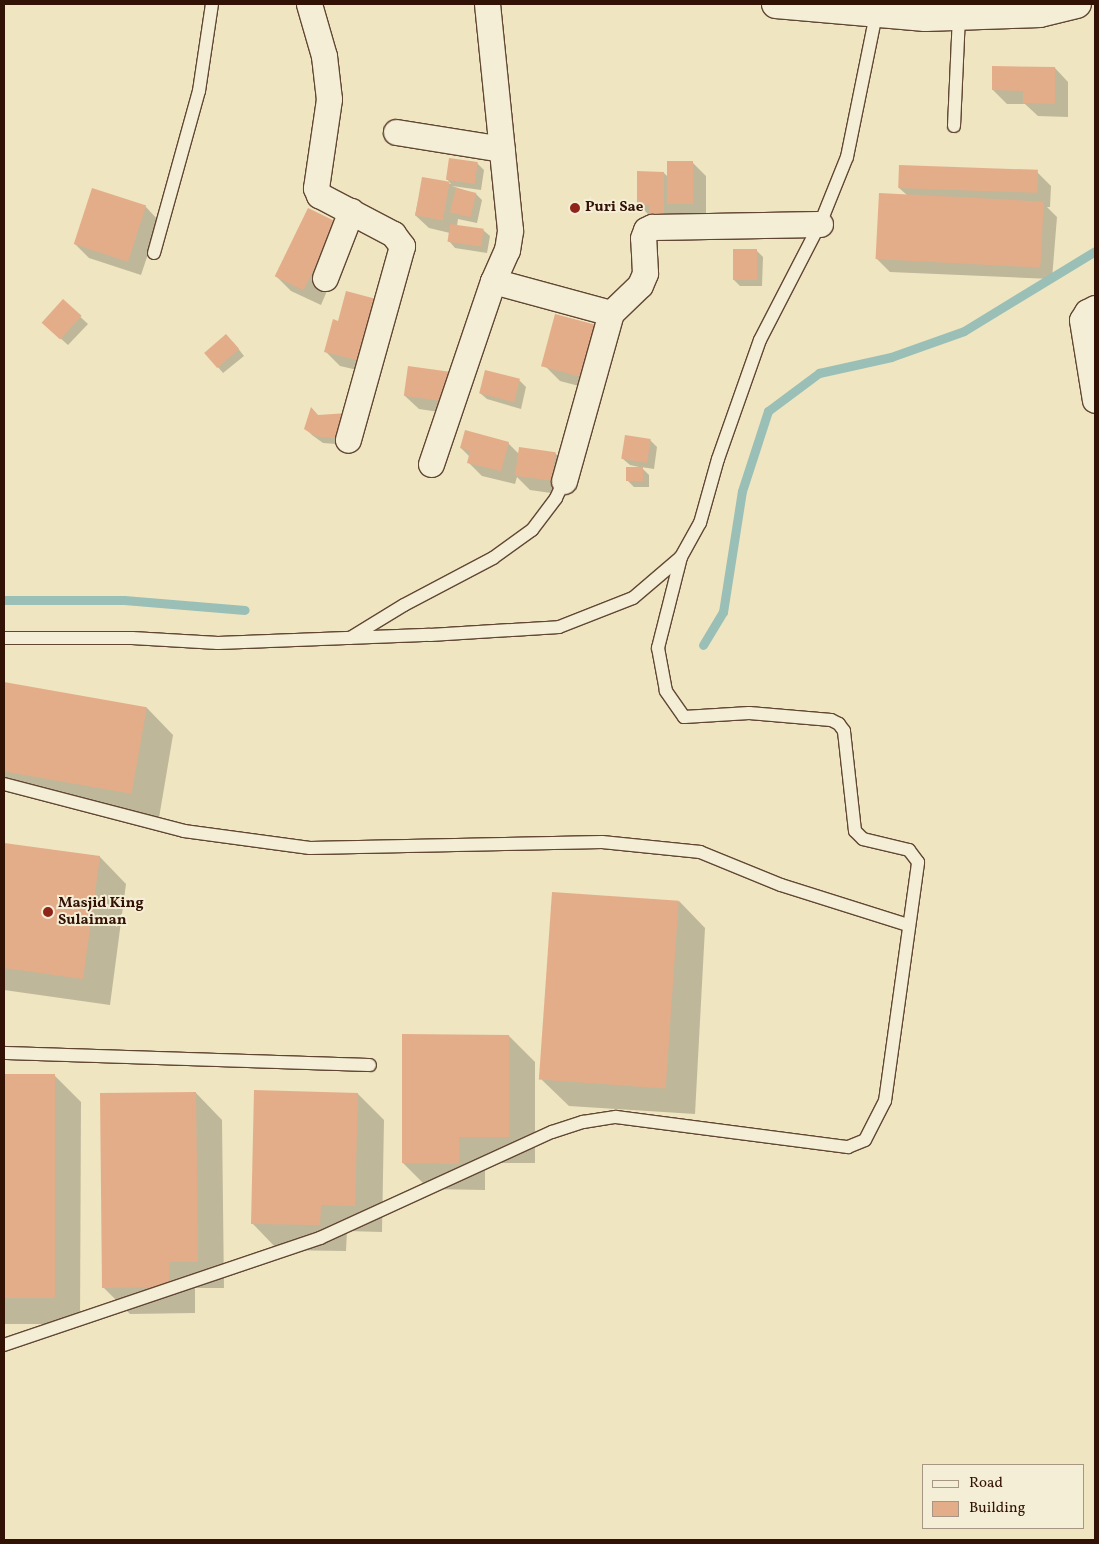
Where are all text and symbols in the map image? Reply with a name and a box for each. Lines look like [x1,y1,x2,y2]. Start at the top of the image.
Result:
place label: Puri Sae [585,199,643,217]
marker: Puri Sae [569,202,581,214]
place label: Masjid King Sulaiman [58,894,144,929]
marker: Masjid King Sulaiman [42,906,54,918]
legend [922,1464,1084,1529]
text: Road [969,1473,1003,1494]
text: Building [969,1498,1025,1519]

